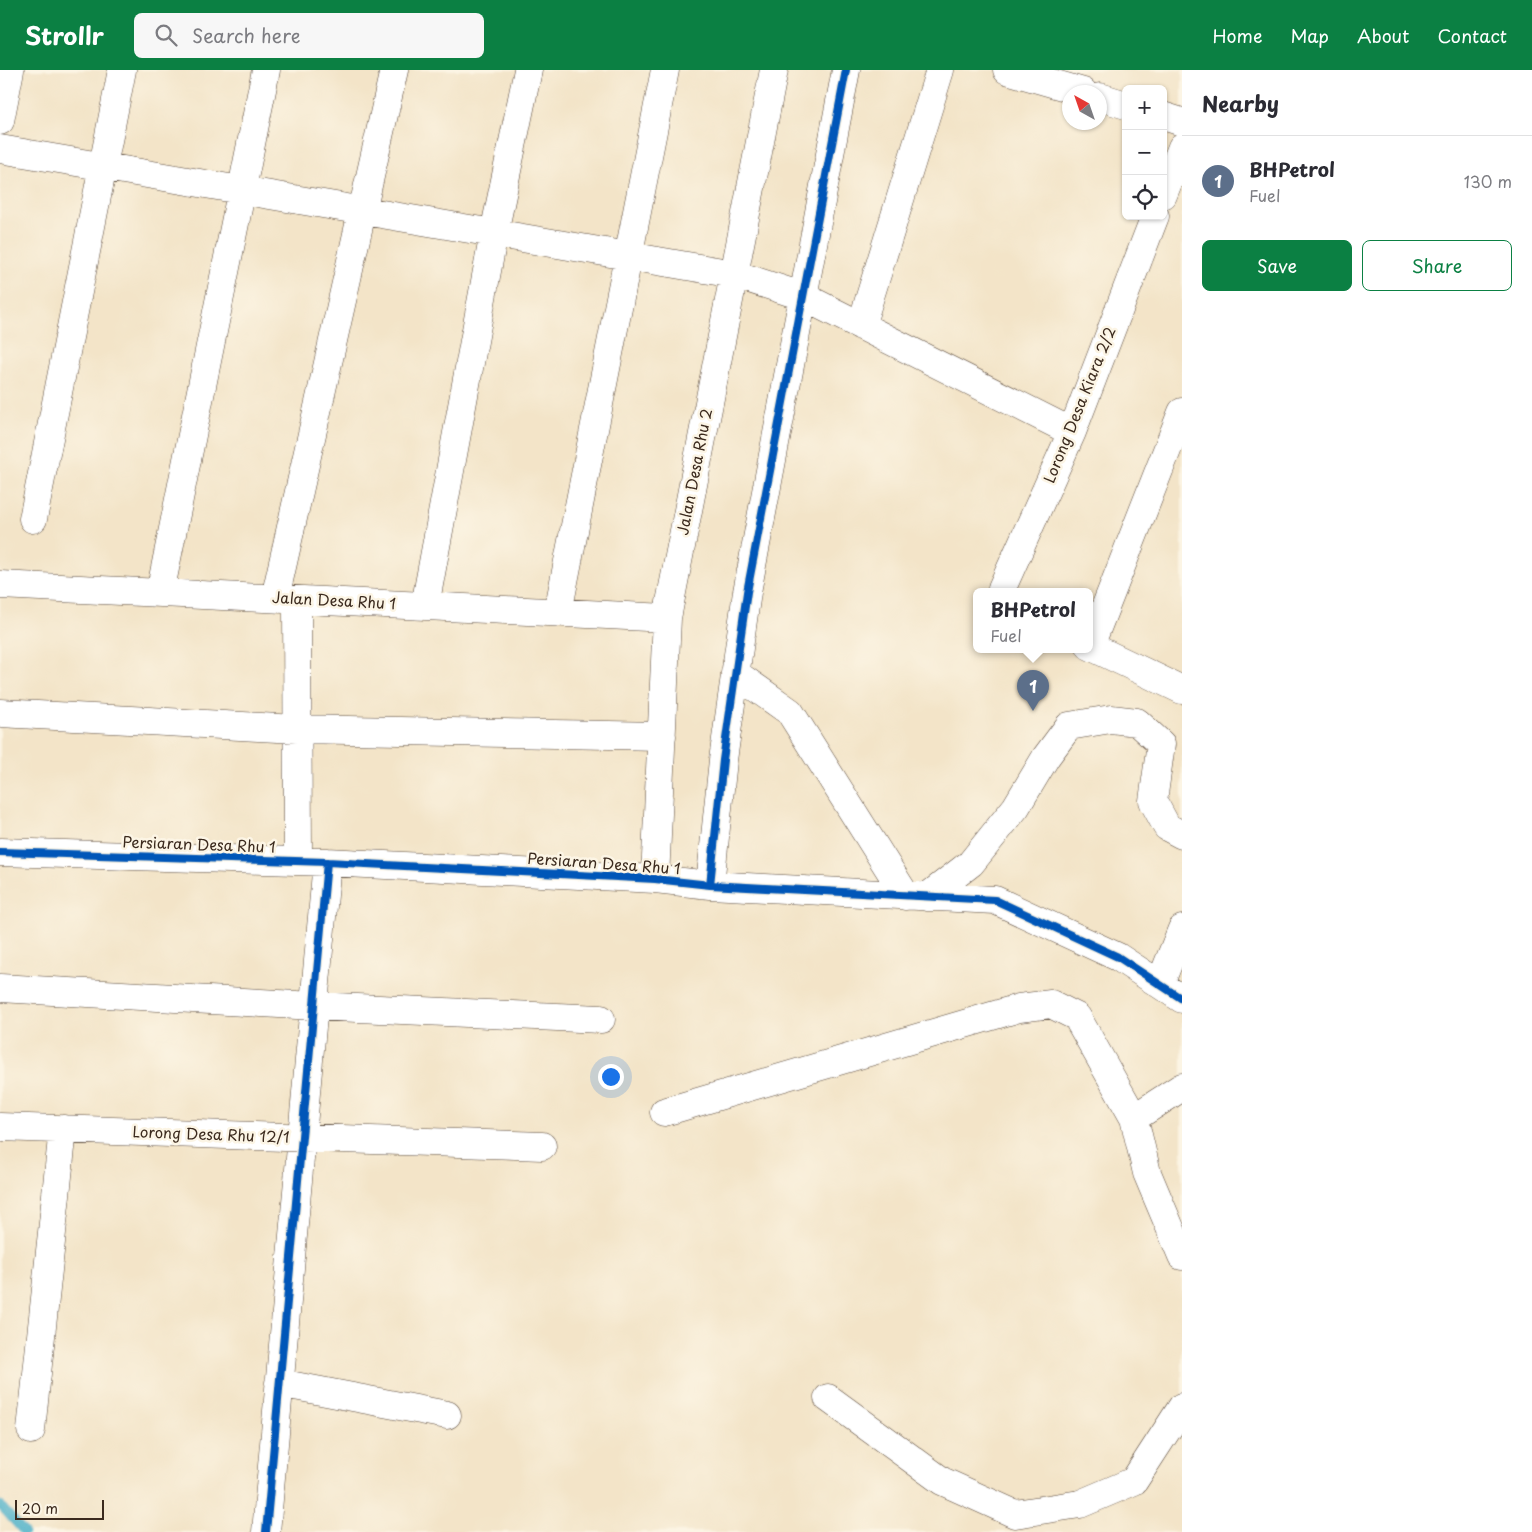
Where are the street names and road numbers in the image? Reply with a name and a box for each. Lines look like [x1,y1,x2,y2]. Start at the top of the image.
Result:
street label: Lorong Desa Kiara 2/2 [1037,323,1120,486]
street label: Jalan Desa Rhu 2 [670,406,717,537]
street label: Jalan Desa Rhu 1 [271,585,397,614]
street label: Persiaran Desa Rhu 1 [122,829,276,858]
street label: Persiaran Desa Rhu 1 [527,846,681,879]
street label: Lorong Desa Rhu 12/1 [132,1119,290,1148]

